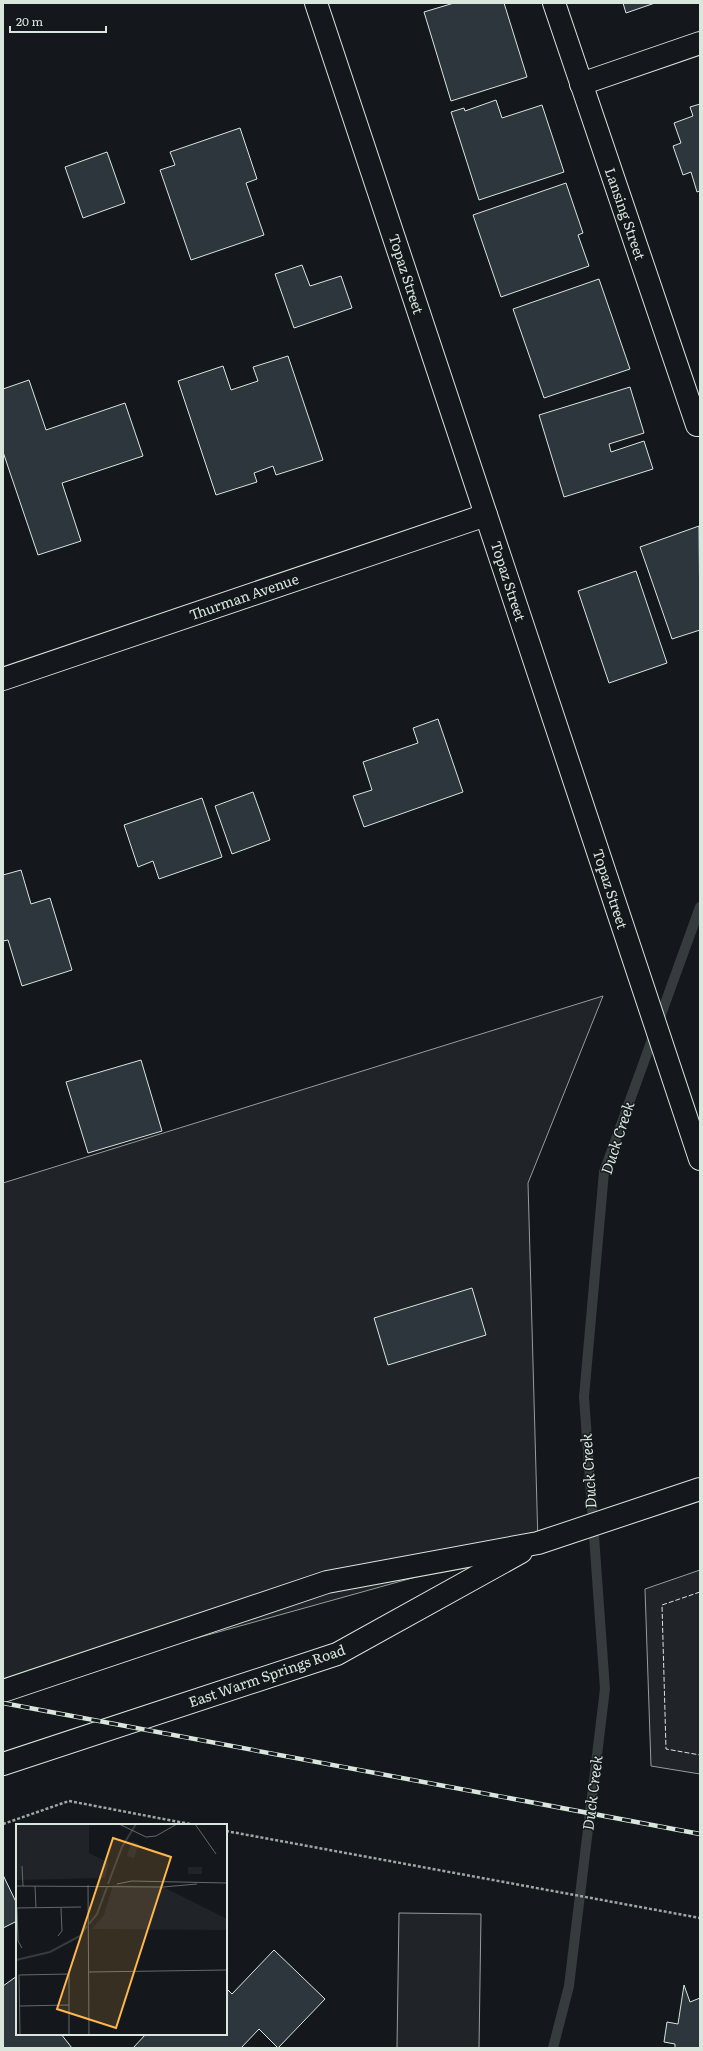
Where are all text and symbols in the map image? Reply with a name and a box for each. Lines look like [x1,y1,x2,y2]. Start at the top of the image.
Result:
scale bar [10,8,106,34]
text: 20 m [16,12,43,30]
street label: Lansing Street [601,165,651,263]
street label: Topaz Street [385,231,429,317]
street label: Topaz Street [487,538,531,624]
street label: Thurman Avenue [186,568,301,624]
street label: Topaz Street [589,846,633,932]
water label: Duck Creek [594,1097,639,1177]
water label: Duck Creek [573,1432,602,1510]
street label: East Warm Springs Road [186,1639,348,1711]
water label: Duck Creek [575,1753,608,1832]
inset map [16,1824,227,2035]

